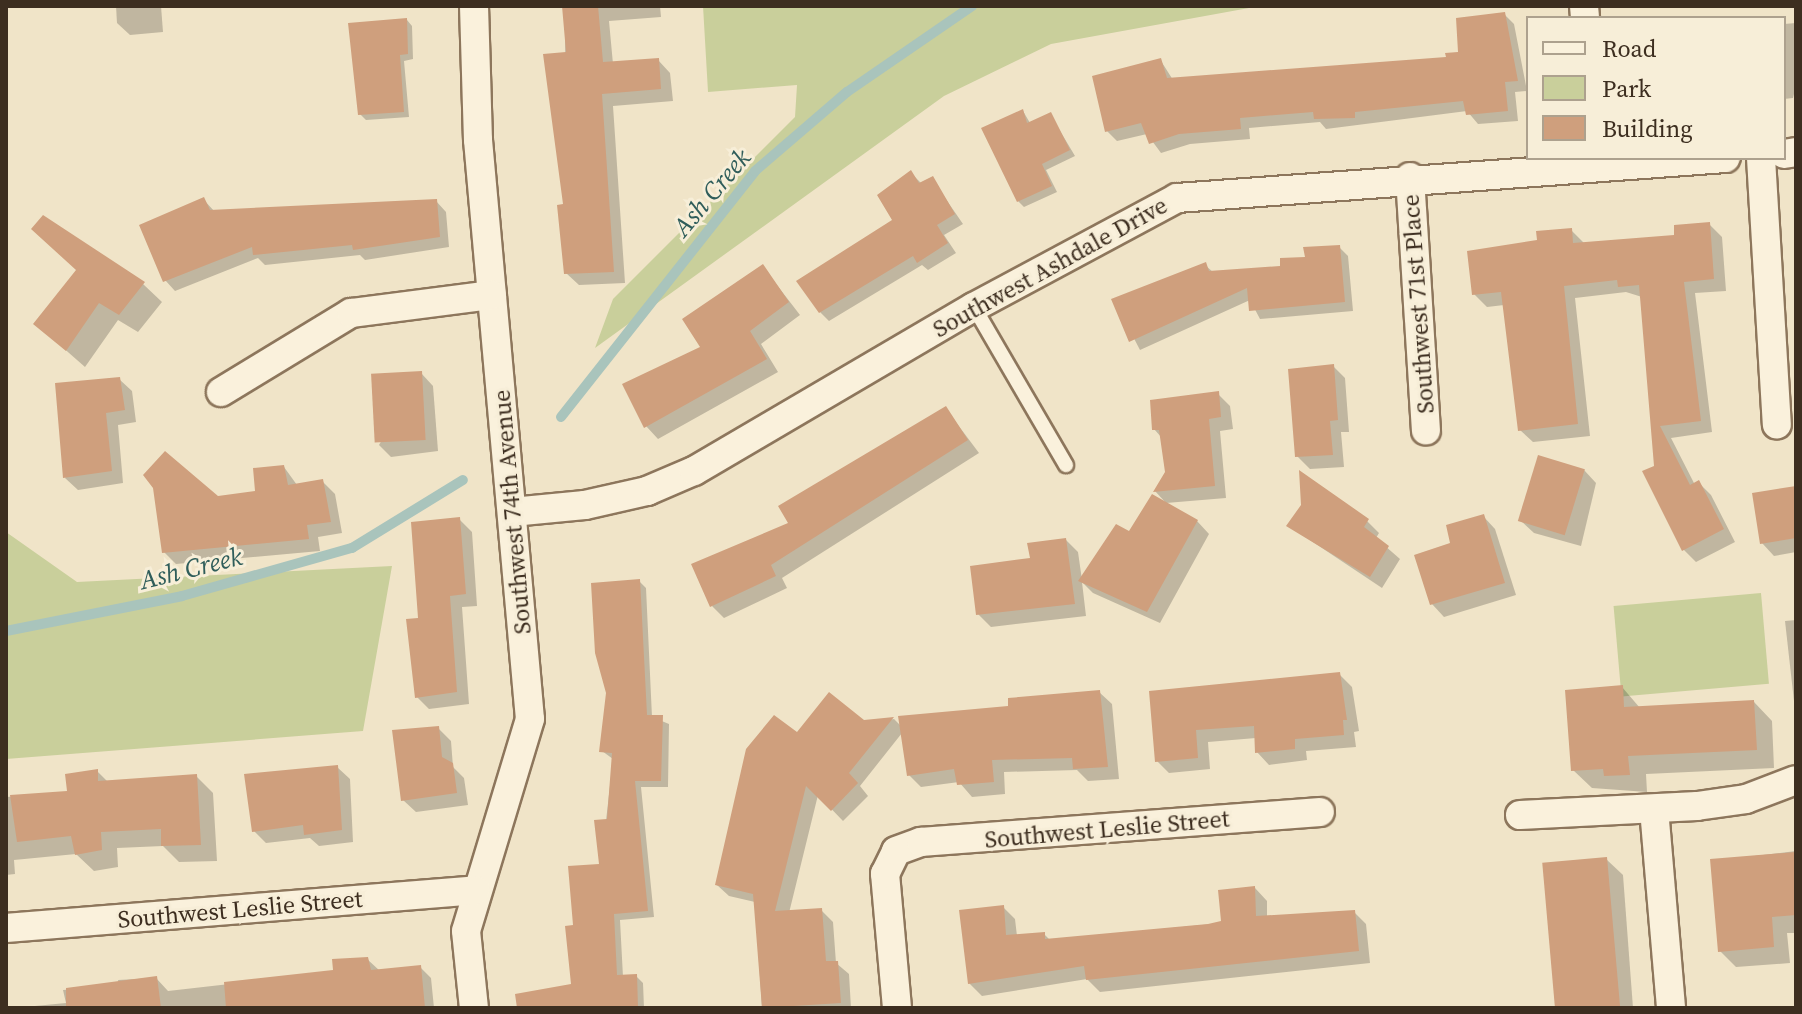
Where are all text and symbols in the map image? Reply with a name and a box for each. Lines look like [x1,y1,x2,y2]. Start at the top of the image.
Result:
legend [1526,16,1786,160]
text: Road [1602,32,1656,65]
text: Park [1602,72,1651,105]
text: Building [1602,112,1693,145]
water label: Ash Creek [666,143,758,243]
street label: Southwest Ashdale Drive [928,191,1172,343]
street label: Southwest 71st Place [1396,193,1440,415]
street label: Southwest 74th Avenue [487,389,537,635]
water label: Ash Creek [136,541,246,597]
street label: Southwest Leslie Street [983,804,1231,854]
street label: Southwest Leslie Street [116,884,364,934]

